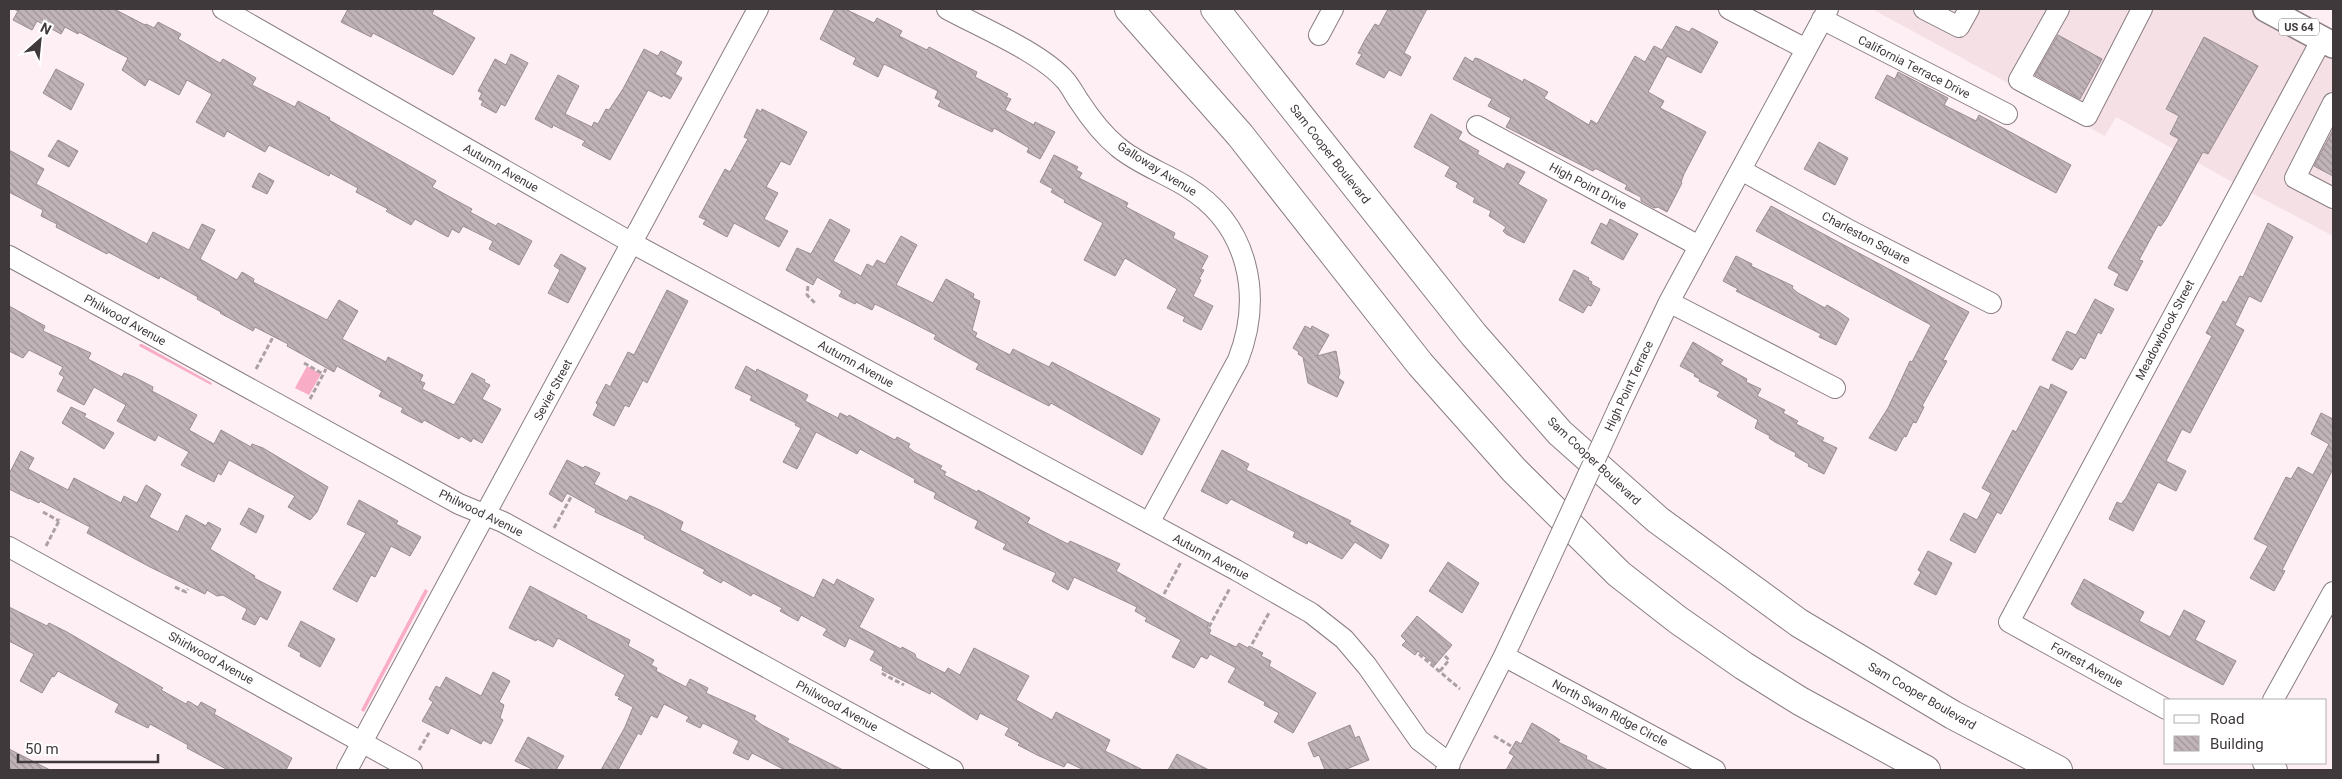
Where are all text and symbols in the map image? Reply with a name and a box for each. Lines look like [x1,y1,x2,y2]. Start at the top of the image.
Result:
north arrow [15,15,65,65]
road number: US 64 [2279,18,2319,36]
text: N [38,19,54,38]
street label: California Terrace Drive [1856,33,1972,101]
street label: Sam Cooper Boulevard [1287,102,1373,206]
street label: Galloway Avenue [1115,139,1199,199]
street label: Autumn Avenue [461,141,541,195]
street label: High Point Drive [1547,160,1629,212]
street label: Charleston Square [1819,209,1913,267]
street label: Meadowbrook Street [2133,278,2197,382]
street label: Philwood Avenue [81,292,169,348]
street label: Autumn Avenue [816,337,896,391]
street label: High Point Terrace [1602,338,1656,434]
street label: Sevier Street [531,357,575,423]
street label: Sam Cooper Boulevard [1545,414,1643,508]
street label: Philwood Avenue [437,487,525,539]
street label: Autumn Avenue [1170,531,1252,583]
street label: Shirlwood Avenue [166,629,256,687]
street label: Forrest Avenue [2049,639,2125,691]
street label: Sam Cooper Boulevard [1866,659,1978,733]
street label: North Swan Ridge Circle [1550,677,1670,749]
street label: Philwood Avenue [793,678,881,734]
legend [2164,699,2327,764]
text: Road [2210,710,2244,728]
scale bar [18,732,158,764]
text: Building [2210,735,2264,753]
text: 50 m [25,740,59,758]

